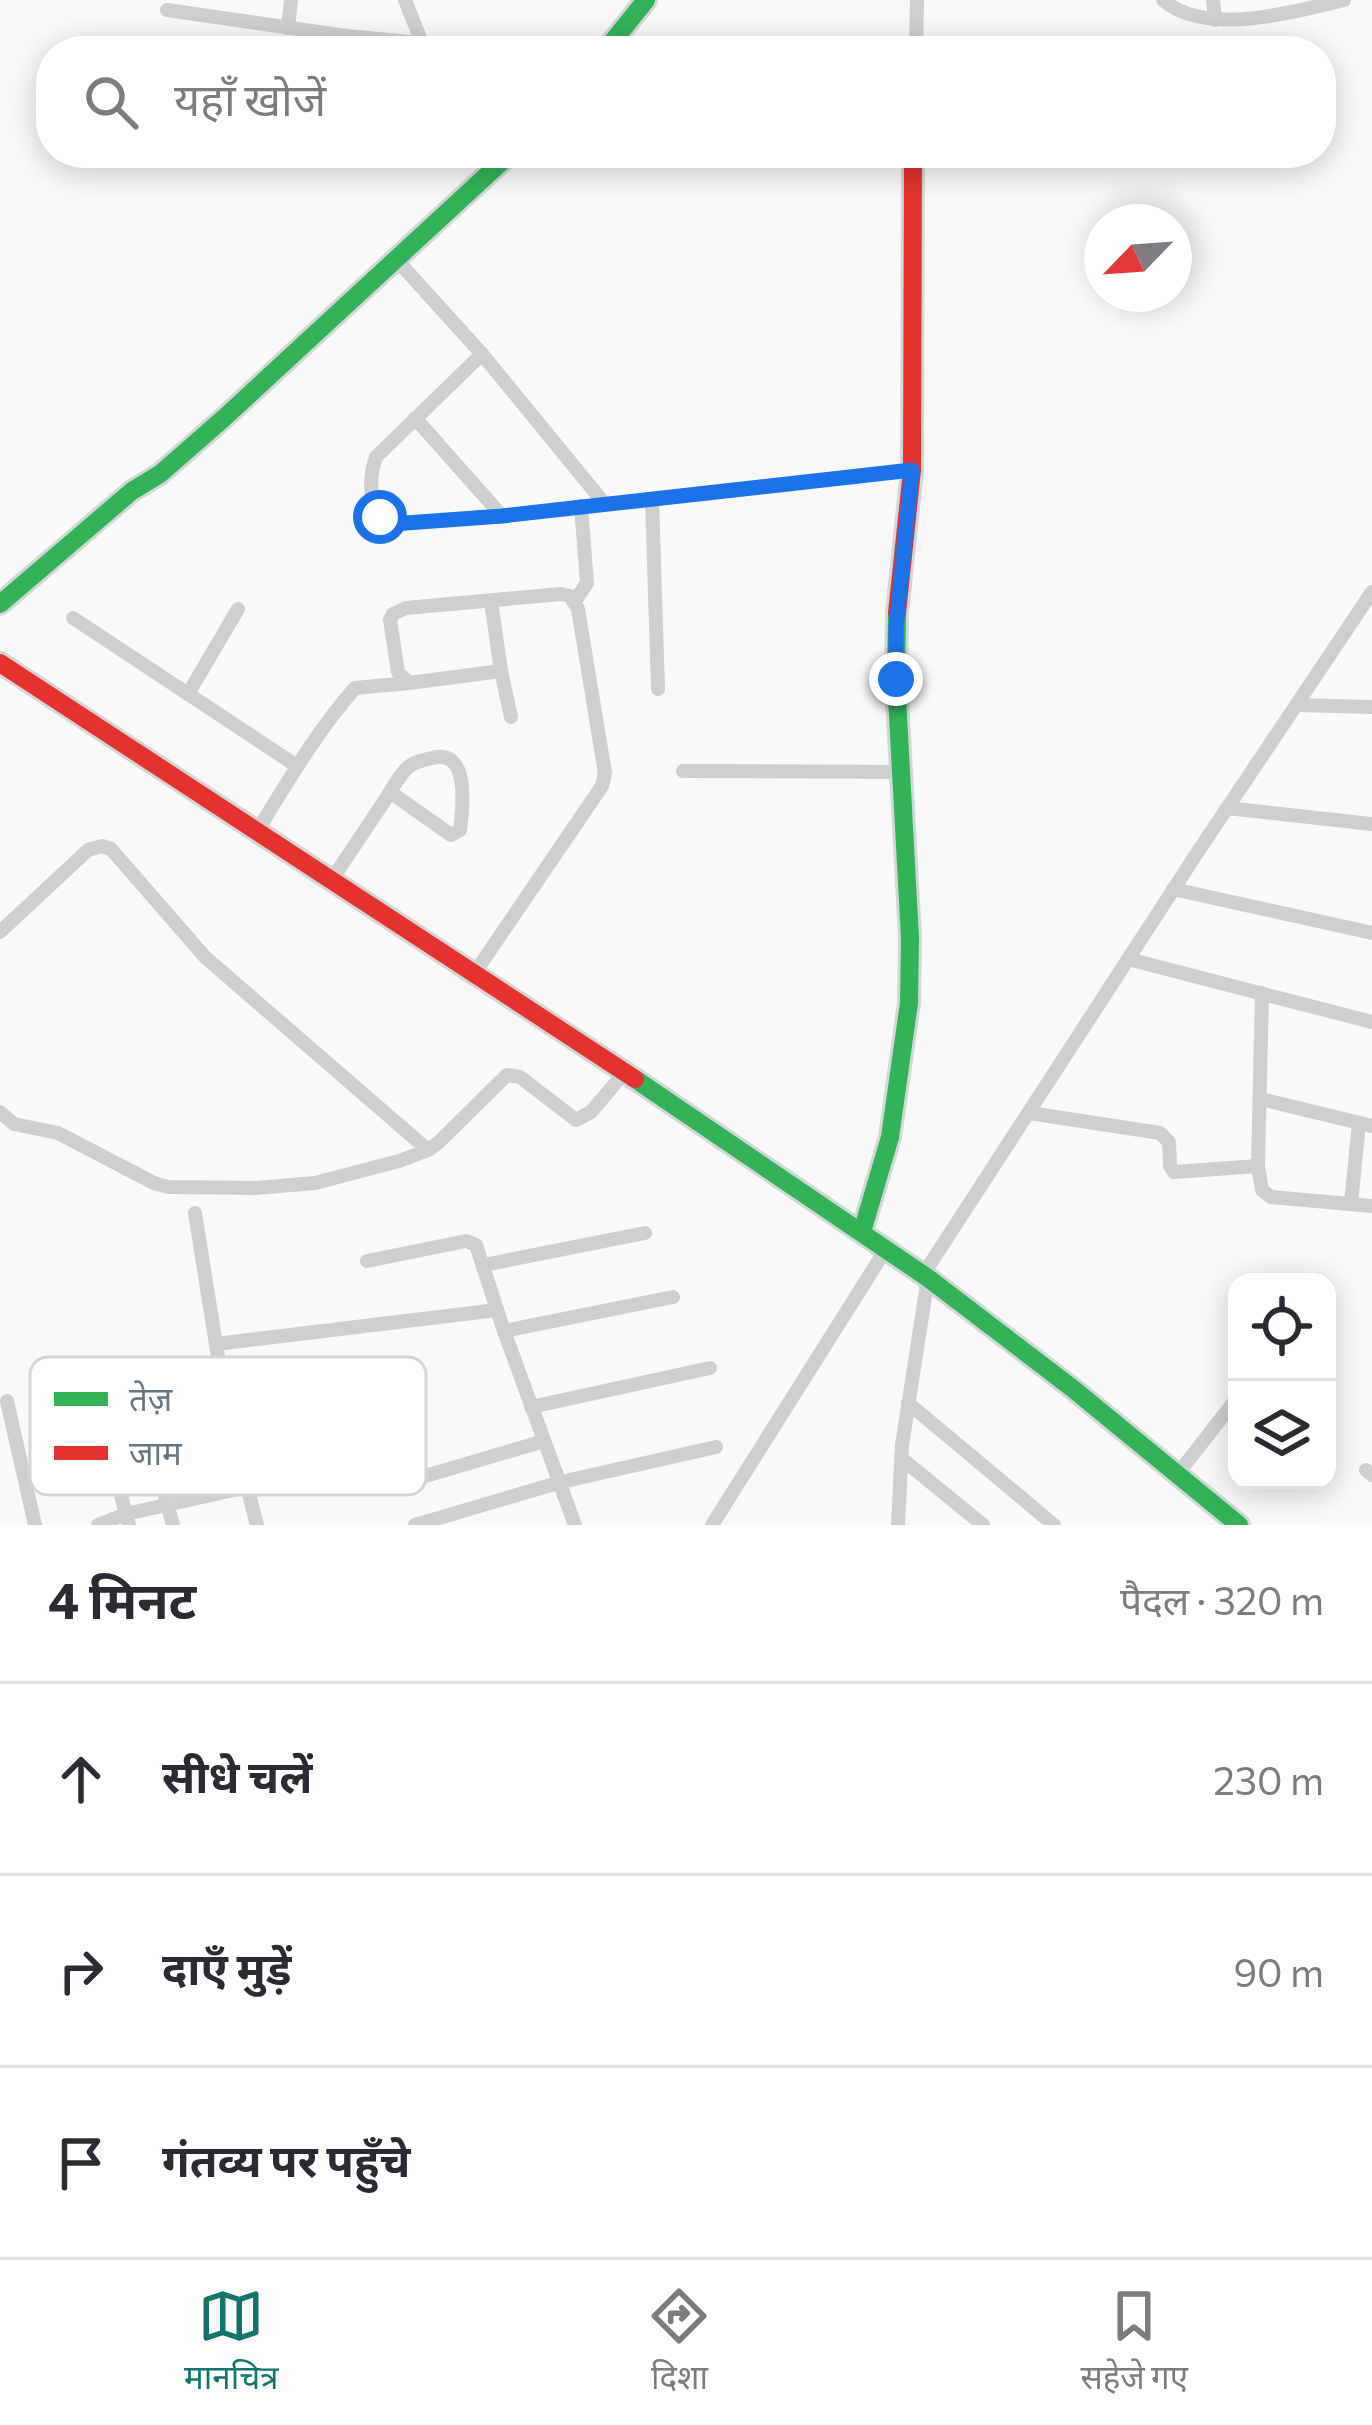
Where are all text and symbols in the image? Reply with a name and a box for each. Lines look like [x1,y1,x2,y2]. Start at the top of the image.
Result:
search box [36,36,1336,168]
icon: search [78,69,144,135]
text: यहाँ खोजें [174,70,326,125]
north arrow [1084,204,1192,312]
route start [353,490,407,544]
route end [869,652,923,706]
map controls [1228,1273,1336,1489]
button: locate [1228,1273,1336,1381]
legend [30,1357,426,1495]
text: तेज़ [129,1377,173,1418]
button: layers [1228,1381,1336,1489]
text: जाम [129,1431,183,1472]
text: 4 मिनट [48,1567,196,1630]
text: पैदल · 320 m [1120,1575,1324,1623]
icon: ahead [48,1746,114,1812]
text: सीधे चलें [162,1747,312,1802]
text: 230 m [1213,1755,1324,1803]
icon: right [48,1938,114,2004]
text: दाएँ मुड़ें [162,1939,291,1994]
text: 90 m [1233,1947,1324,1995]
icon: arrive [48,2130,114,2196]
text: गंतव्य पर पहुँचे [162,2131,411,2186]
tab: मानचित्र [184,2283,278,2402]
tab: दिशा [646,2283,712,2402]
tab: सहेजे गए [1080,2283,1188,2402]

